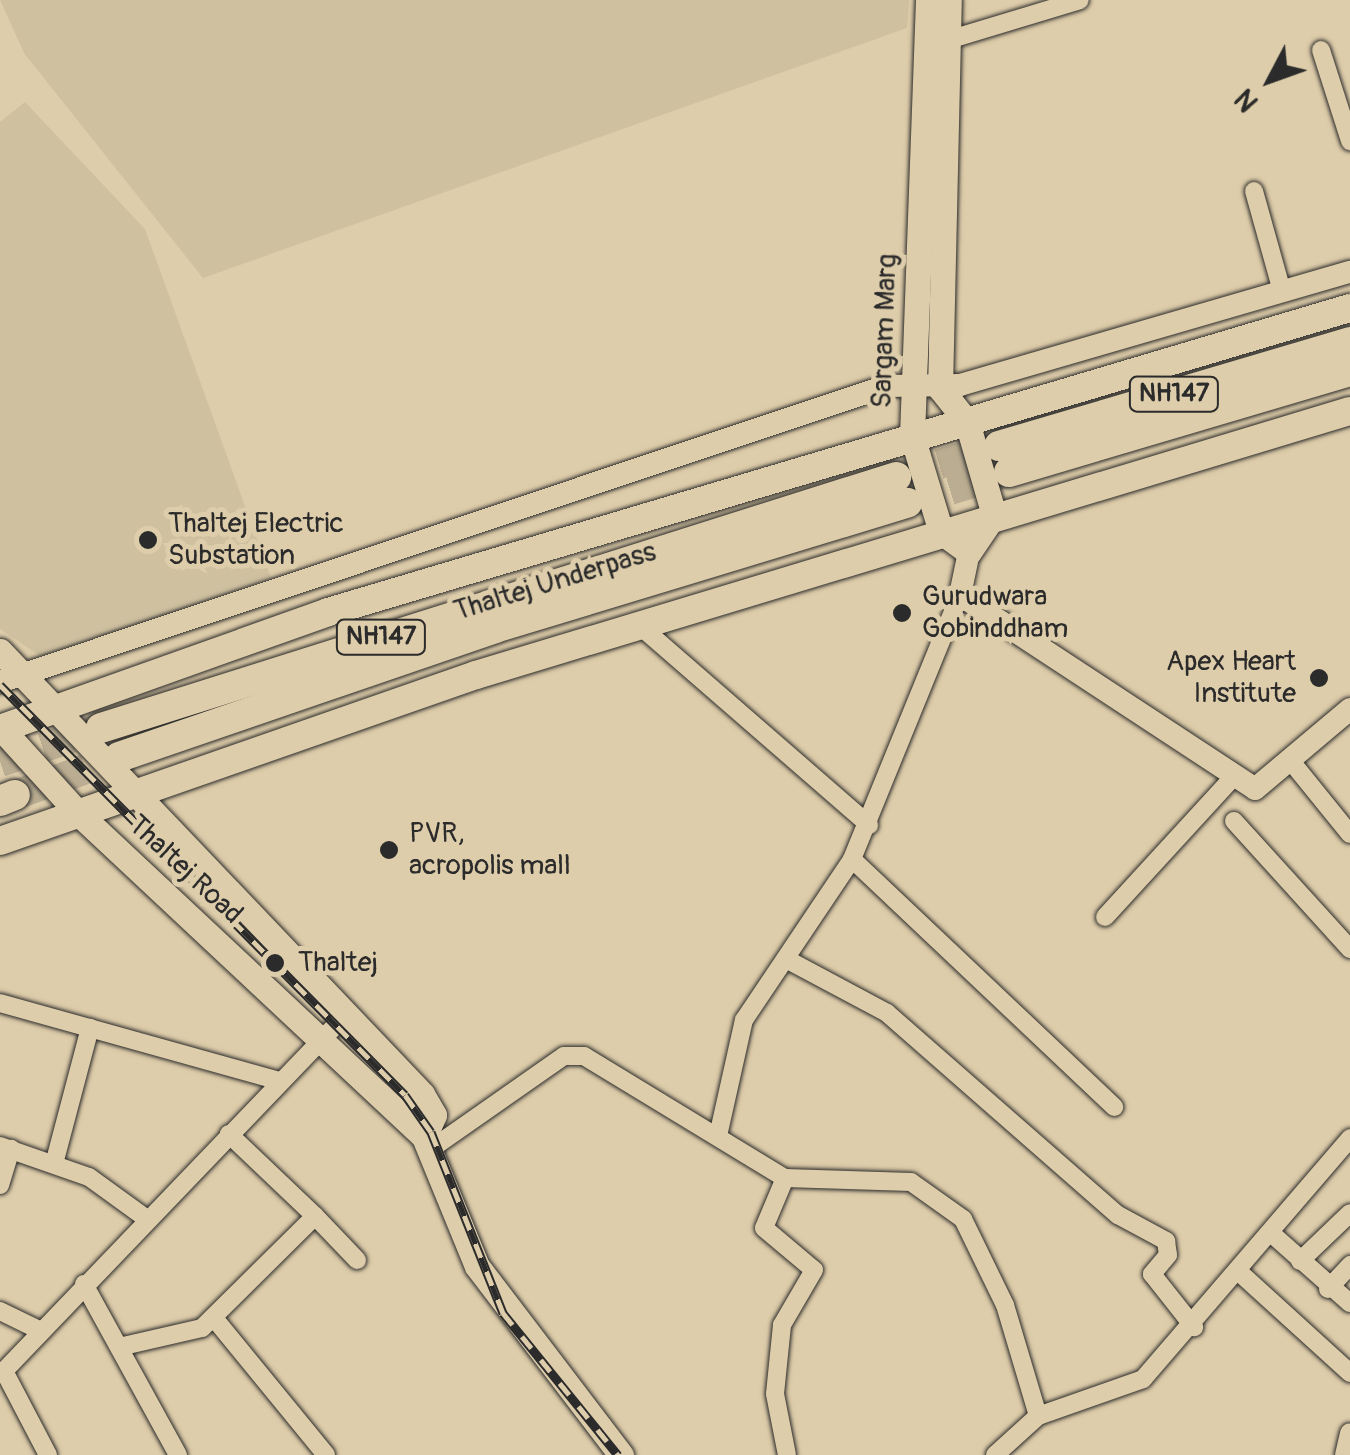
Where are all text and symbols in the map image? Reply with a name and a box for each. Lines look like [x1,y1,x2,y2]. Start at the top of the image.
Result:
north arrow [1220,30,1320,130]
text: N [1228,81,1266,119]
street label: Sargam Marg [866,253,904,409]
road number: NH147 [1126,374,1222,414]
place label: Thaltej Electric Substation [168,507,344,573]
marker: Thaltej Electric Substation [137,529,159,551]
street label: Thaltej Underpass [450,535,660,629]
place label: Gurudwara Gobinddham [922,580,1068,646]
marker: Gurudwara Gobinddham [891,602,913,624]
road number: NH147 [334,617,428,657]
place label: Apex Heart Institute [1166,645,1296,711]
marker: Apex Heart Institute [1306,665,1332,691]
street label: Thaltej Road [121,809,249,931]
place label: PVR, acropolis mall [409,817,571,883]
marker: PVR, acropolis mall [378,839,400,861]
place label: Thaltej [298,946,378,980]
marker: Thaltej [262,950,288,976]

